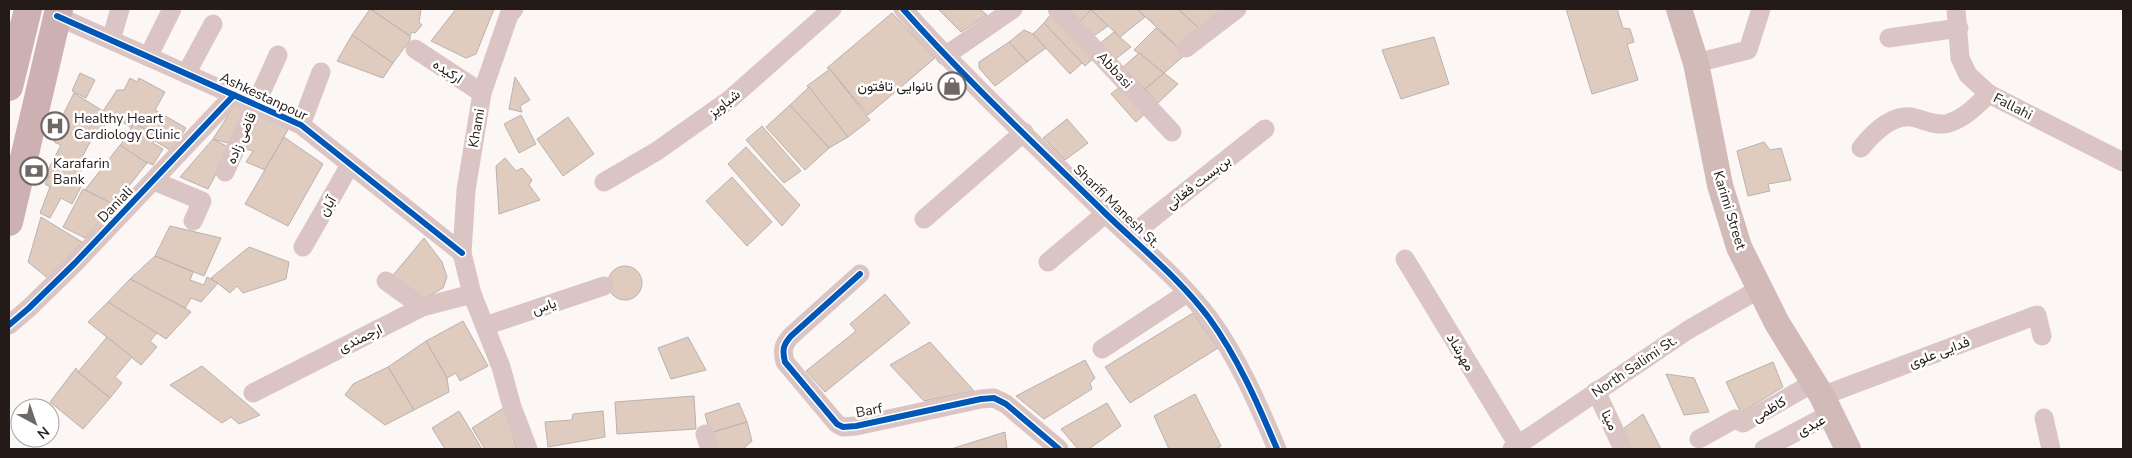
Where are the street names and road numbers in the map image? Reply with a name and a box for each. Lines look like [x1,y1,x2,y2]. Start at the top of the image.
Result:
street label: Abbasi [1093,48,1137,93]
street label: ارکیده [429,55,466,88]
street label: Ashkestanpour [217,68,311,125]
street label: شباویز [703,85,744,123]
street label: Fallahi [1990,89,2036,124]
street label: Khami [464,107,489,149]
street label: قاضی زاده [222,109,261,167]
street label: بن‌بست فغانی [1162,151,1235,214]
street label: Sharifi Manesh St. [1069,160,1164,253]
street label: Karimi Street [1709,168,1751,252]
street label: Daniali [93,182,137,227]
street label: آبان [314,191,342,220]
street label: یاس [529,293,559,319]
street label: ارجمندی [335,320,385,357]
street label: مهرشاد [1442,330,1479,374]
street label: North Salimi St. [1588,331,1681,402]
street label: فدایی علوی [1906,332,1972,373]
street label: کاظمی [1749,392,1790,427]
street label: Barf [854,399,884,422]
street label: مینا [1597,407,1623,434]
street label: عبدی [1794,410,1829,441]

